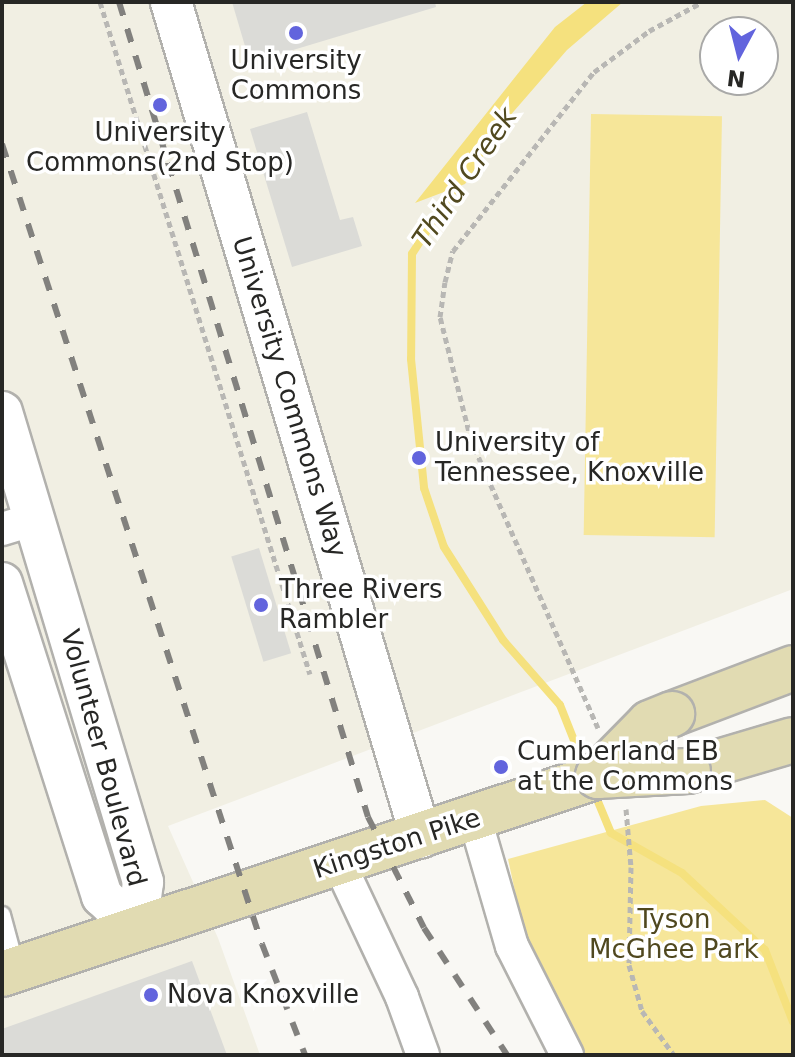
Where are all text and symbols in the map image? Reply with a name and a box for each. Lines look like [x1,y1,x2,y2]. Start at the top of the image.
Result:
north arrow [699,16,779,96]
marker: University Commons [287,24,305,42]
place label: University Commons [230,45,362,106]
text: N [726,65,747,92]
marker: University Commons(2nd Stop) [151,96,169,114]
water label: Third Creek [406,101,524,255]
place label: University Commons(2nd Stop) [26,117,294,178]
street label: University Commons Way [225,233,353,561]
place label: University of Tennessee, Knoxville [435,427,704,488]
marker: University of Tennessee, Knoxville [410,449,428,467]
place label: Three Rivers Rambler [279,574,443,636]
marker: Three Rivers Rambler [250,594,272,616]
street label: Volunteer Boulevard [54,626,152,890]
place label: Cumberland EB at the Commons [517,736,733,798]
marker: Cumberland EB at the Commons [492,758,510,776]
street label: Kingston Pike [309,802,485,886]
park label: Tyson McGhee Park [589,904,759,966]
place label: Nova Knoxville [167,979,359,1011]
marker: Nova Knoxville [142,986,160,1004]

